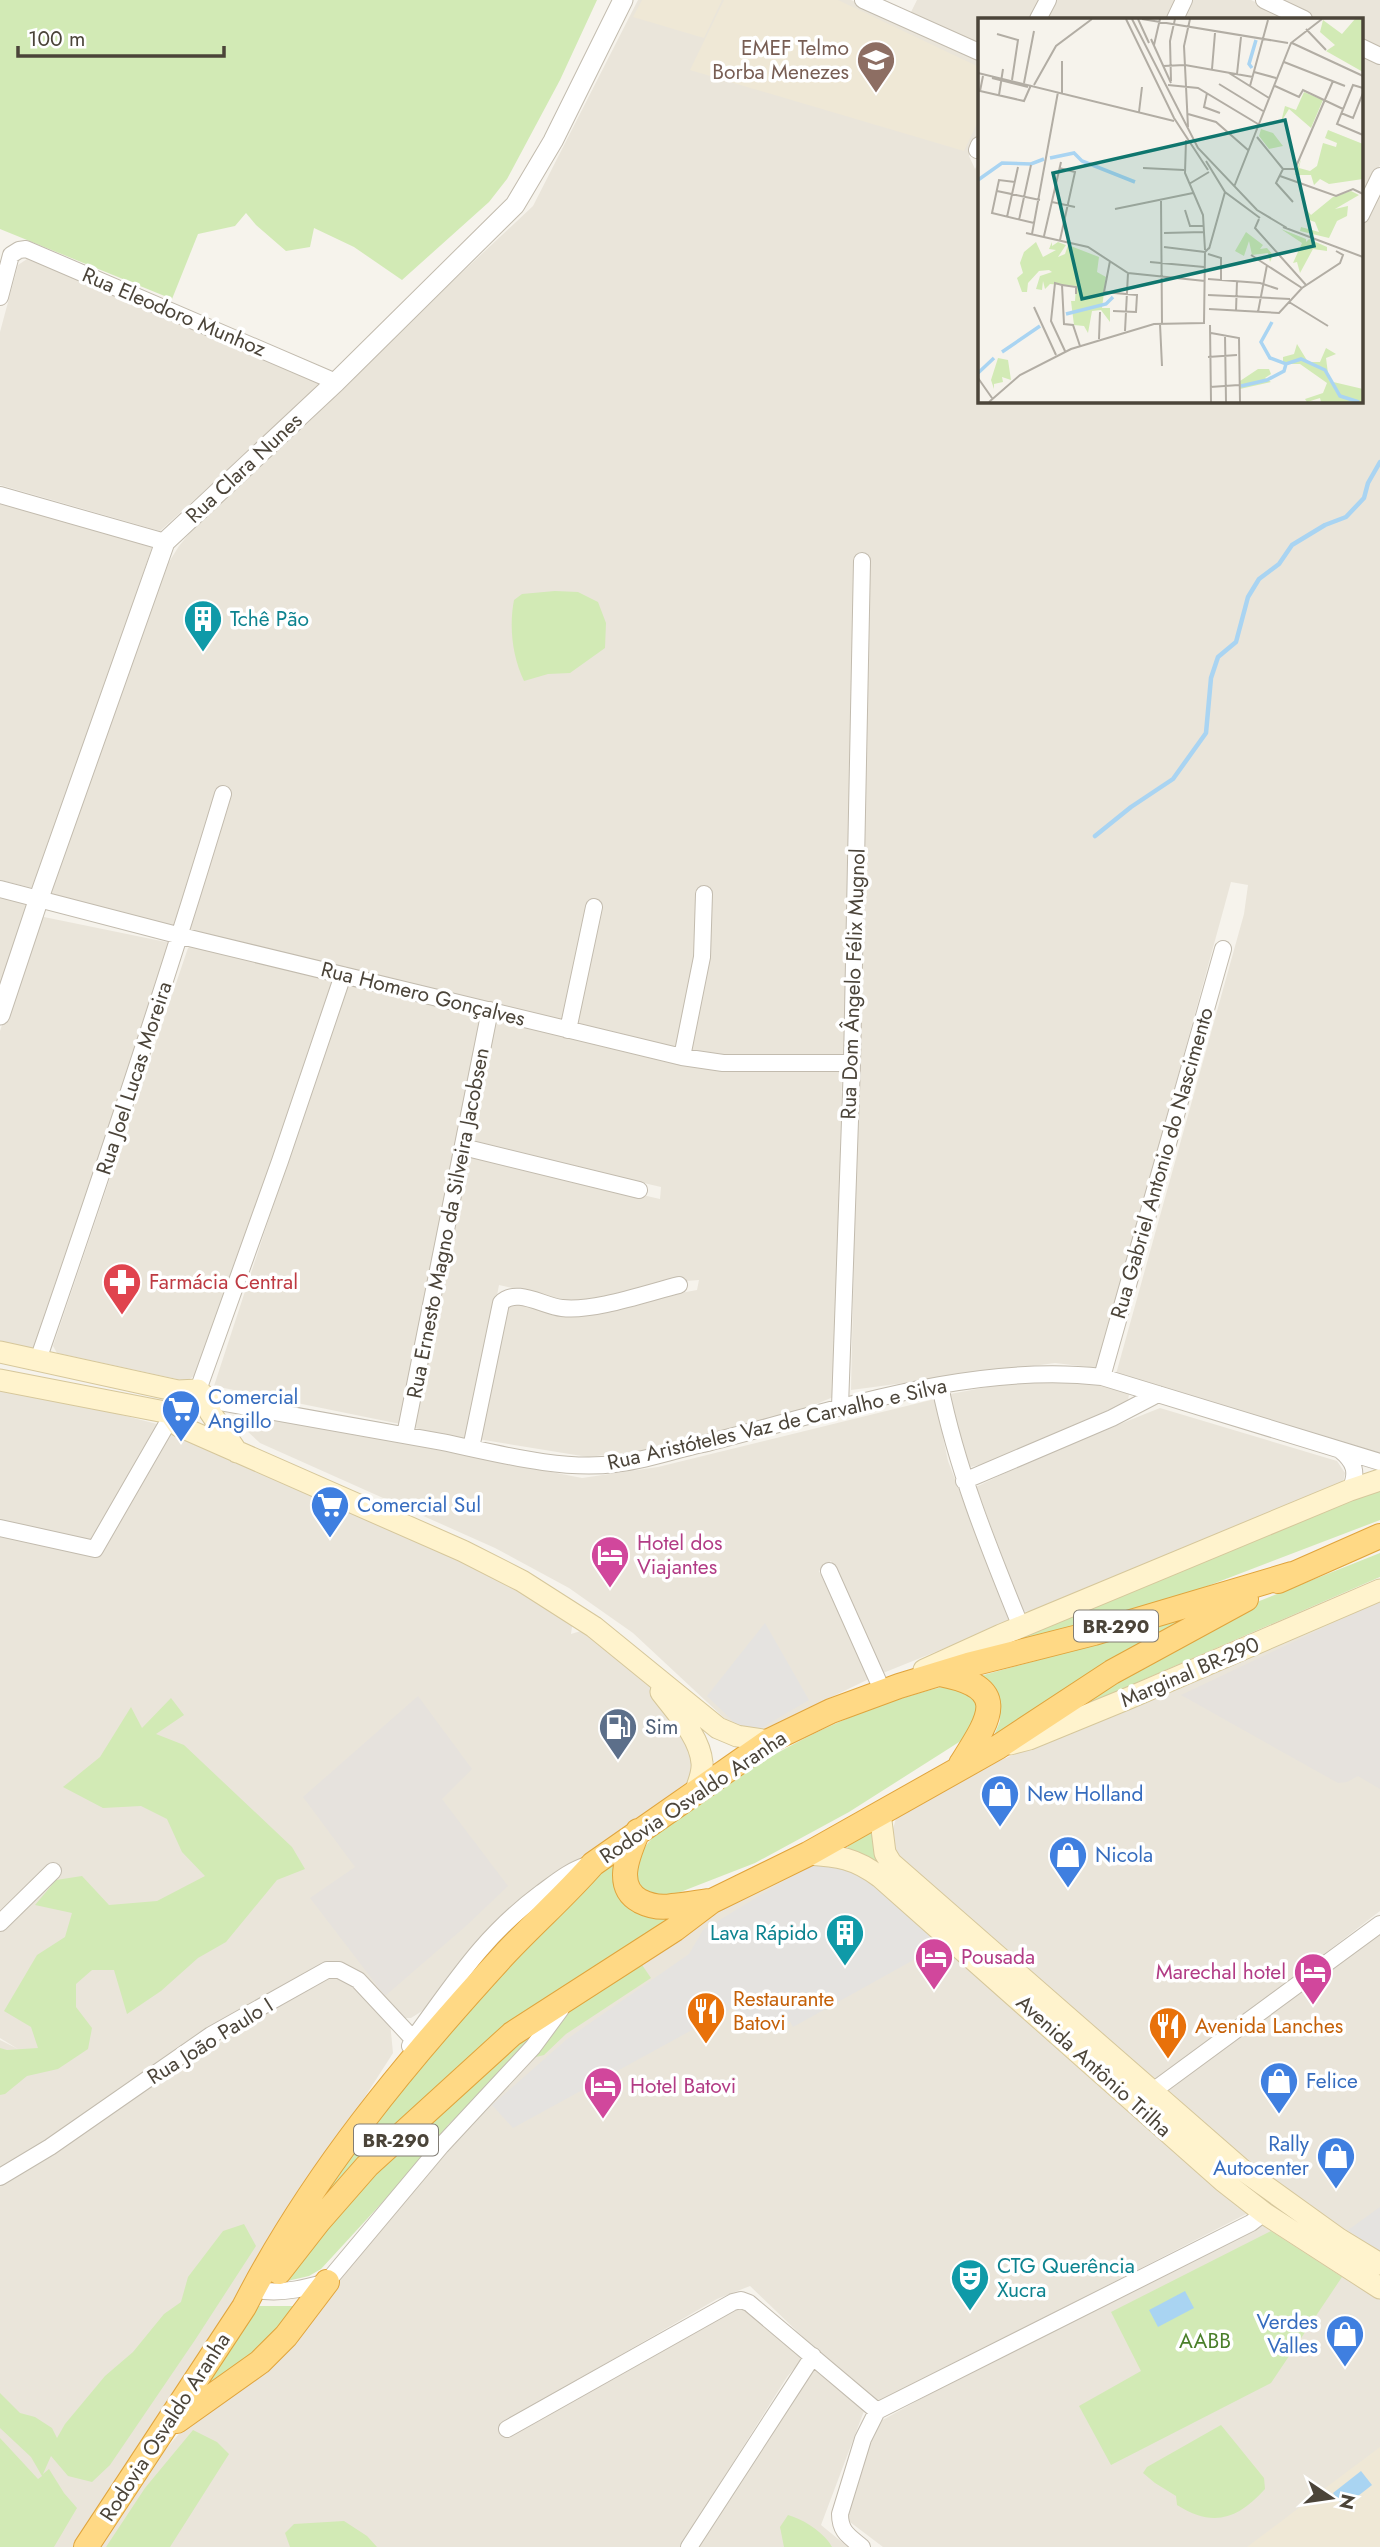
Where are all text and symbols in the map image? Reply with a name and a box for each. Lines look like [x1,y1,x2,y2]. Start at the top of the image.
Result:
scale bar [18,14,224,58]
inset map [978,18,1362,402]
text: 100 m [28,24,85,54]
place label: EMEF Telmo Borba Menezes [712,33,849,87]
school or university icon: EMEF Telmo Borba Menezes [855,39,897,94]
street label: Rua Eleodoro Munhoz [78,260,271,364]
street label: Rua Clara Nunes [179,406,309,530]
building icon: Tchê Pão [182,598,224,653]
place label: Tchê Pão [230,604,309,634]
street label: Rua Dom Ângelo Félix Mugnol [833,848,873,1120]
street label: Rua Homero Gonçalves [318,954,528,1034]
street label: Rua Joel Lucas Moreira [89,978,179,1178]
street label: Rua Gabriel Antonio do Nascimento [1103,1004,1221,1322]
street label: Rua Ernesto Magno da Silveira Jacobsen [399,1045,497,1401]
pharmacy icon: Farmácia Central [101,1261,143,1316]
place label: Farmácia Central [149,1267,298,1297]
street label: Rua Aristóteles Vaz de Carvalho e Silva [604,1370,950,1478]
place label: Comercial Angillo [208,1382,298,1436]
supermarket icon: Comercial Angillo [160,1388,202,1443]
supermarket icon: Comercial Sul [309,1484,351,1539]
place label: Comercial Sul [357,1490,481,1520]
place label: Hotel dos Viajantes [637,1528,722,1582]
hotel icon: Hotel dos Viajantes [589,1534,631,1589]
road number: BR-290 [1074,1610,1158,1642]
street label: Marginal BR-290 [1116,1629,1264,1715]
fuel station icon: Sim [597,1706,639,1761]
place label: Sim [645,1712,678,1742]
street label: Rodovia Osvaldo Aranha [594,1723,792,1871]
shop icon: New Holland [979,1773,1021,1828]
place label: New Holland [1027,1779,1144,1809]
shop icon: Nicola [1047,1834,1089,1889]
place label: Nicola [1095,1840,1153,1870]
building icon: Lava Rápido [824,1912,866,1967]
place label: Lava Rápido [710,1918,818,1948]
hotel icon: Pousada [913,1936,955,1991]
place label: Pousada [961,1942,1035,1972]
hotel icon: Marechal hotel [1292,1951,1334,2006]
place label: Marechal hotel [1156,1957,1286,1987]
place label: Restaurante Batovi [733,1984,835,2038]
street label: Avenida Antônio Trilha [1010,1988,1178,2144]
street label: Rua João Paulo I [141,1990,279,2092]
restaurant icon: Restaurante Batovi [685,1990,727,2045]
restaurant icon: Avenida Lanches [1147,2005,1189,2060]
place label: Avenida Lanches [1195,2011,1343,2041]
shop icon: Felice [1258,2060,1300,2115]
hotel icon: Hotel Batovi [582,2065,624,2120]
place label: Felice [1306,2066,1358,2096]
place label: Hotel Batovi [630,2071,736,2101]
road number: BR-290 [354,2124,438,2156]
place label: Rally Autocenter [1213,2129,1310,2183]
shop icon: Rally Autocenter [1315,2135,1357,2190]
place label: CTG Querência Xucra [997,2251,1135,2305]
theatre icon: CTG Querência Xucra [949,2257,991,2312]
place label: Verdes Valles [1257,2307,1318,2361]
shop icon: Verdes Valles [1324,2313,1366,2368]
park label: AABB [1179,2326,1231,2356]
street label: Rodovia Osvaldo Aranha [93,2327,237,2527]
north arrow [1296,2463,1366,2533]
text: N [1332,2491,1362,2512]

